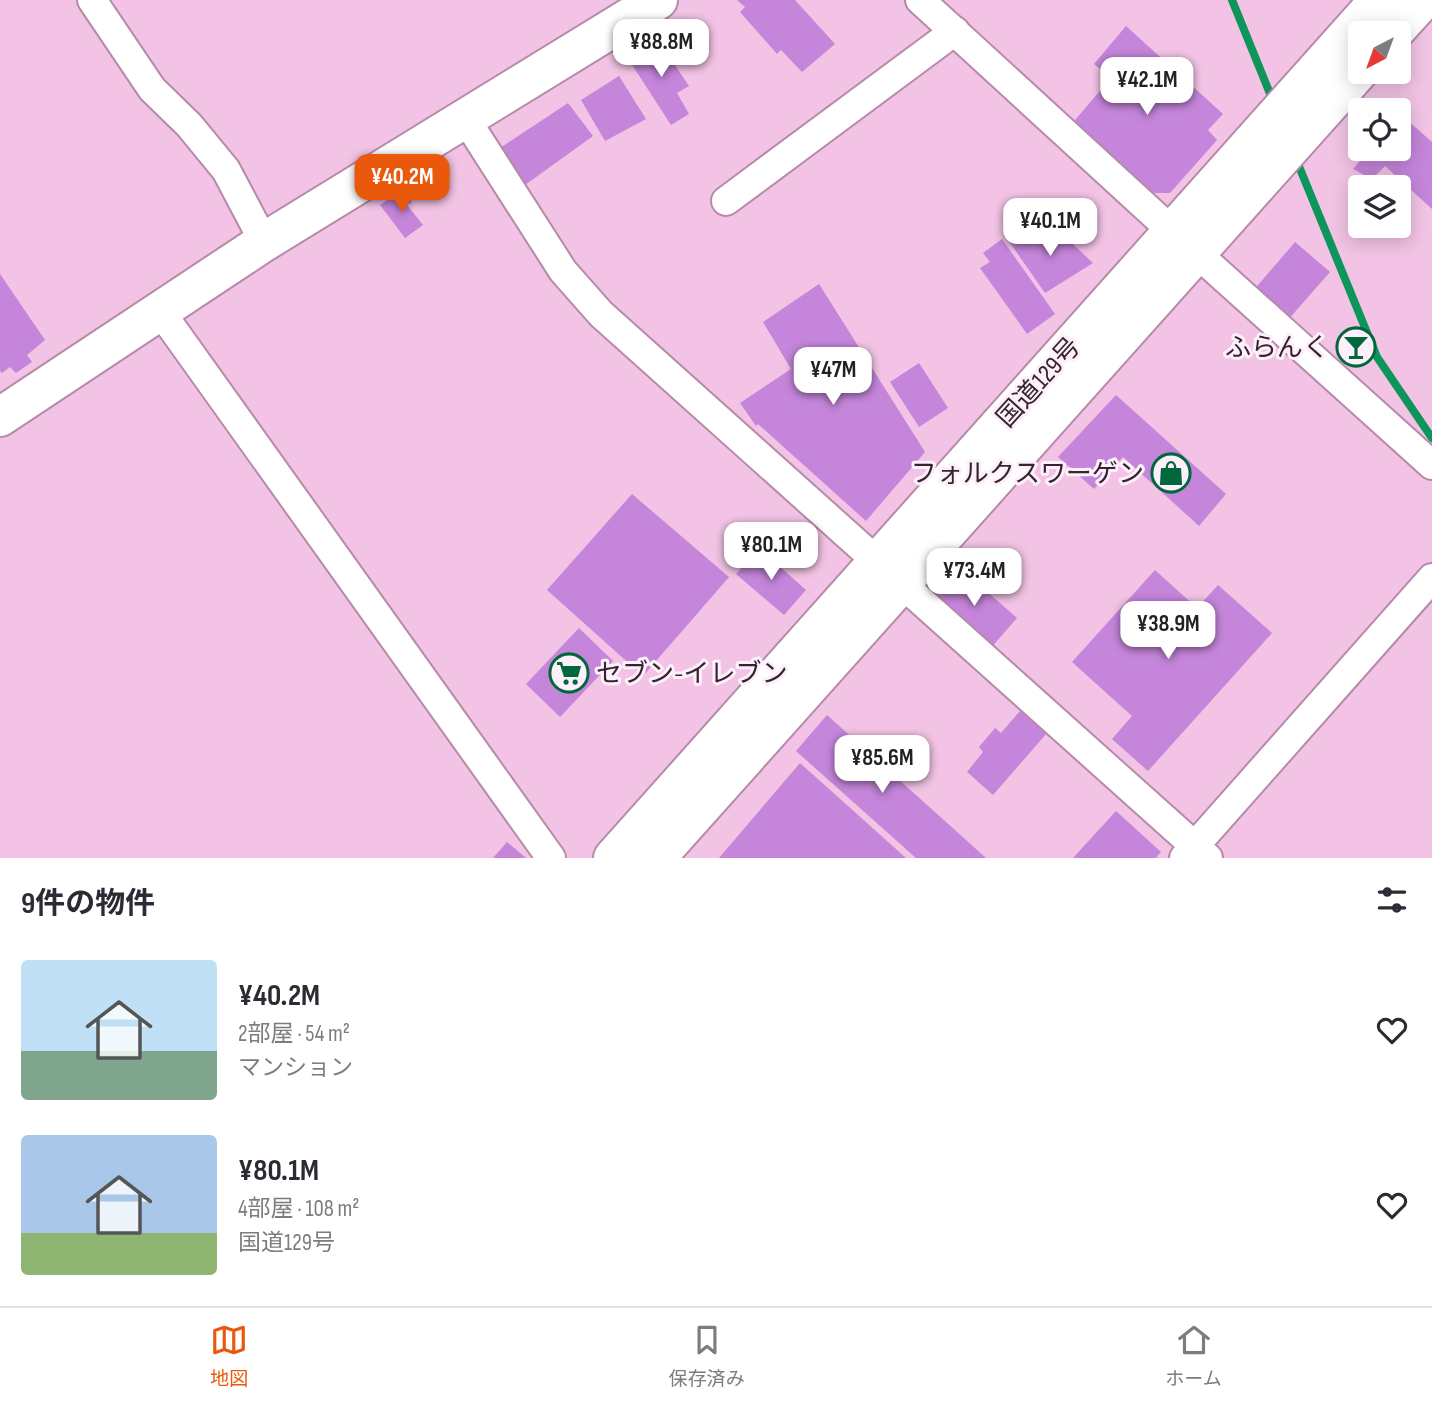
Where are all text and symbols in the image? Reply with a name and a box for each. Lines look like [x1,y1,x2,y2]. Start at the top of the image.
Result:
pin: ¥88.8M [604,20,718,79]
north arrow [1348,21,1410,84]
map controls [1348,21,1411,238]
text: ¥88.8M [629,28,693,56]
pin: ¥42.1M [1090,58,1204,117]
text: ¥42.1M [1116,66,1178,94]
button: locate [1348,98,1411,161]
pin: ¥40.2M [345,154,459,214]
text: ¥40.2M [371,163,433,191]
button: layers [1348,175,1411,238]
pin: ¥40.1M [993,198,1107,258]
text: ¥40.1M [1019,207,1081,235]
bar icon: ふらんく [1335,326,1377,368]
street label: 国道129号 [991,332,1087,434]
place label: ふらんく [1225,333,1329,364]
pin: ¥47M [792,348,874,407]
text: ¥47M [810,356,856,384]
shop icon: フォルクスワーゲン [1150,452,1192,494]
place label: フォルクスワーゲン [911,459,1144,490]
pin: ¥80.1M [714,522,828,582]
text: ¥80.1M [740,531,802,559]
pin: ¥73.4M [917,548,1031,608]
text: ¥73.4M [943,557,1005,585]
pin: ¥38.9M [1111,602,1225,661]
text: ¥38.9M [1136,610,1200,638]
supermarket icon: セブン-イレブン [548,652,590,694]
place label: セブン-イレブン [596,659,788,690]
pin: ¥85.6M [825,736,939,795]
text: ¥85.6M [851,744,913,772]
icon: filters [1373,881,1411,919]
text: 9件の物件 [21,886,155,922]
text: ¥40.2M [238,978,320,1014]
icon: home [77,988,161,1072]
icon: heart [1373,1011,1411,1049]
text: 2部屋 · 54 m² [238,1020,350,1048]
text: マンション [238,1054,353,1082]
text: ¥80.1M [238,1153,319,1189]
icon: home [77,1163,161,1247]
icon: heart [1373,1186,1411,1224]
text: 4部屋 · 108 m² [238,1195,359,1223]
text: 国道129号 [238,1229,335,1257]
tab: 地図 [210,1321,248,1391]
tab: 保存済み [669,1321,745,1391]
tab: ホーム [1165,1321,1222,1391]

